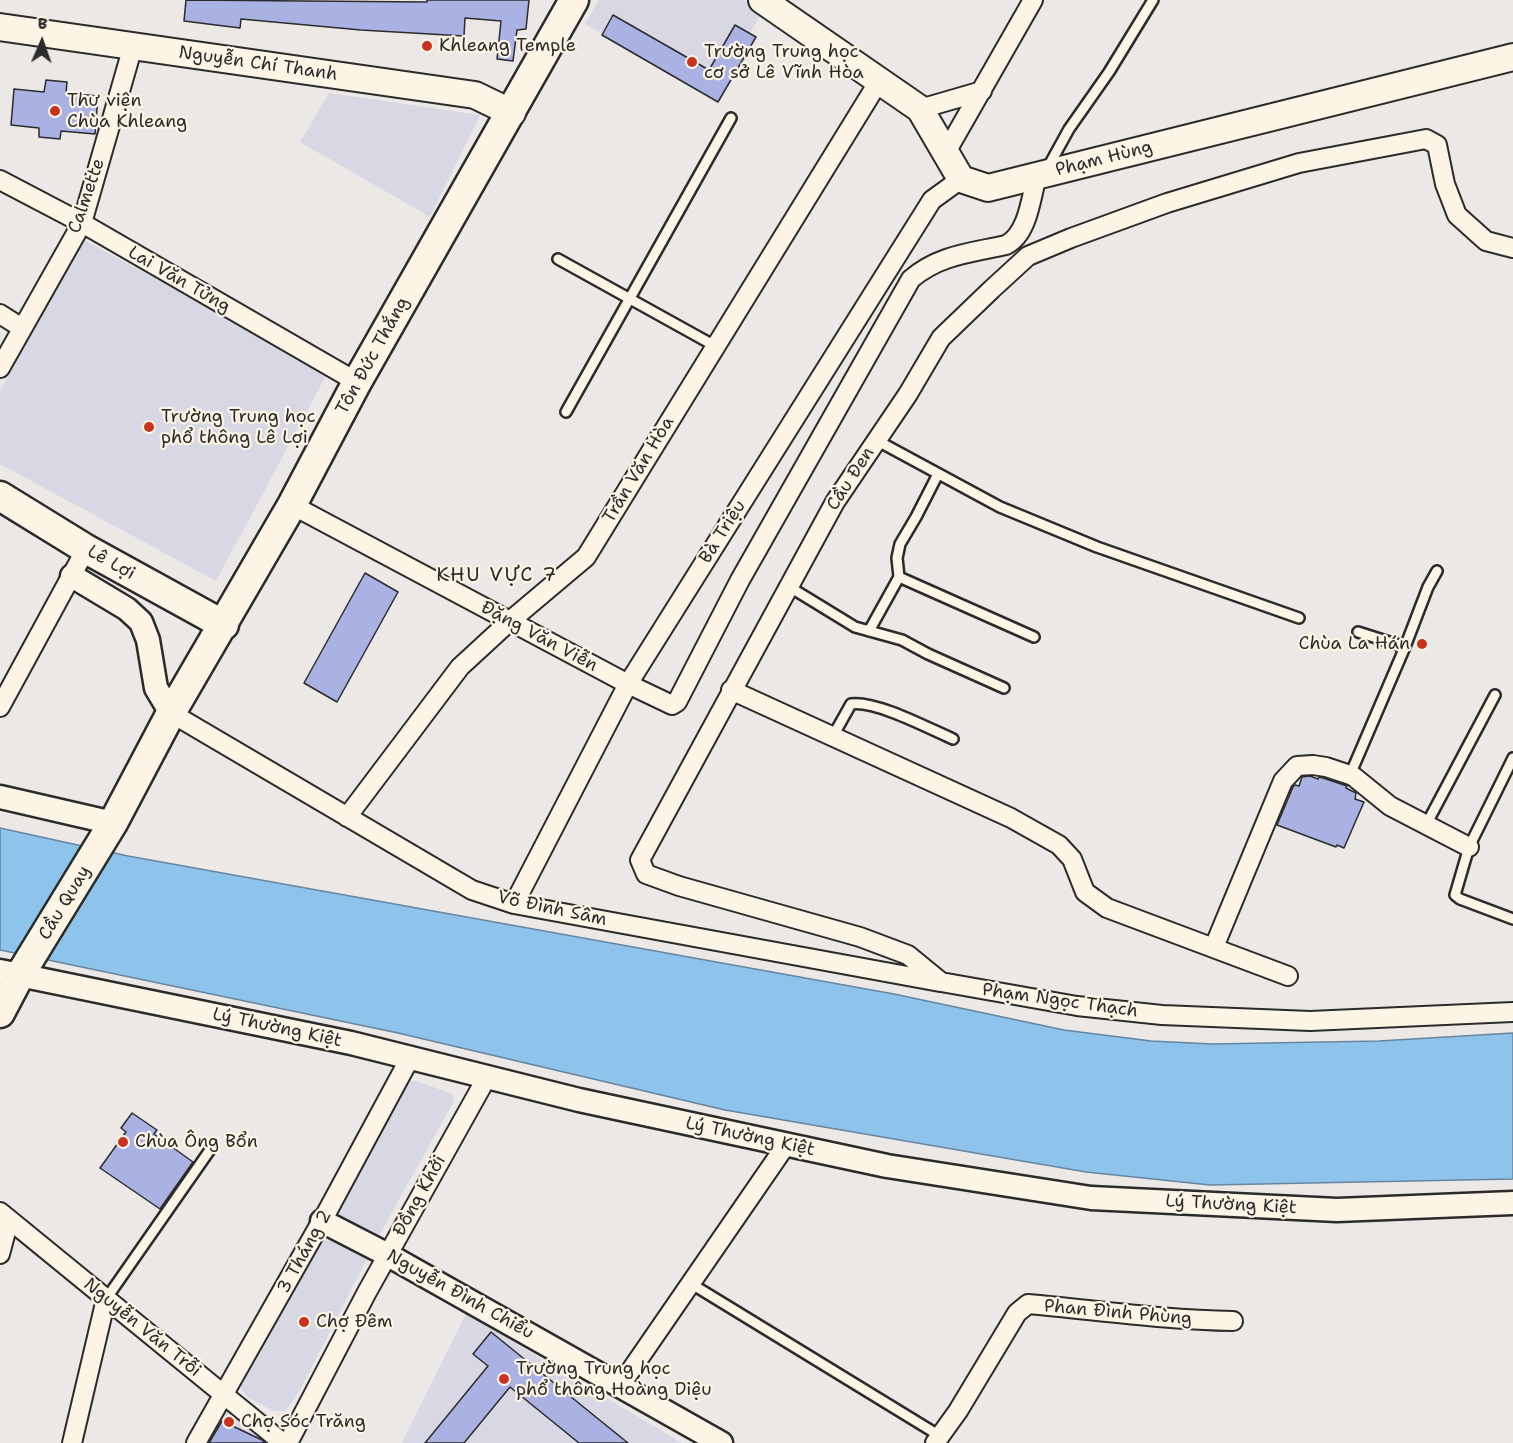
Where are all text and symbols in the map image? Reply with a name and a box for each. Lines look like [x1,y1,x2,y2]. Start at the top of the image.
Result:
north arrow [12,12,72,72]
text: B [37,13,48,34]
place label: Khleang Temple [439,35,576,57]
marker: Khleang Temple [420,39,434,53]
place label: Trường Trung học cơ sở Lê Vĩnh Hòa [704,41,864,84]
street label: Nguyễn Chí Thanh [177,42,339,86]
marker: Trường Trung học cơ sở Lê Vĩnh Hòa [685,55,699,69]
place label: Thư viện Chùa Khleang [67,90,187,132]
marker: Thư viện Chùa Khleang [48,104,62,118]
street label: Phạm Hùng [1053,137,1155,181]
street label: Calmette [64,156,110,236]
street label: Lai Văn Tửng [124,242,234,318]
street label: Tôn Đức Thắng [332,293,414,419]
place label: Trường Trung học phổ thông Lê Lợi [161,406,316,448]
street label: Trần Văn Hòa [599,413,679,527]
marker: Trường Trung học phổ thông Lê Lợi [142,420,156,434]
street label: Cầu Đen [823,443,879,515]
street label: Bà Triệu [695,496,751,568]
street label: Lê Lợi [83,541,139,585]
district label: KHU VỰC 7 [436,564,558,588]
street label: Đặng Văn Viễn [477,597,601,677]
place label: Chùa La Hán [1299,633,1410,655]
marker: Chùa La Hán [1415,637,1429,651]
street label: Cầu Quay [34,862,96,944]
street label: Võ Đình Sâm [495,887,609,931]
street label: Phạm Ngọc Thạch [981,979,1139,1023]
street label: Lý Thường Kiệt [210,1004,344,1052]
street label: Lý Thường Kiệt [683,1113,817,1161]
place label: Chùa Ông Bổn [135,1131,258,1153]
marker: Chùa Ông Bổn [116,1135,130,1149]
street label: Đồng Khởi [389,1152,451,1240]
street label: Lý Thường Kiệt [1165,1191,1297,1219]
street label: 3 Tháng 2 [273,1207,337,1297]
street label: Nguyễn Đình Chiểu [383,1246,537,1344]
street label: Nguyễn Văn Trỗi [79,1274,205,1382]
street label: Phan Đình Phùng [1043,1296,1193,1330]
place label: Chợ Đêm [316,1311,392,1333]
marker: Chợ Đêm [297,1315,311,1329]
place label: Trường Trung học phổ thông Hoàng Diệu [516,1358,712,1400]
marker: Trường Trung học phổ thông Hoàng Diệu [497,1372,511,1386]
place label: Chợ Sóc Trăng [241,1411,366,1433]
marker: Chợ Sóc Trăng [222,1415,236,1429]

